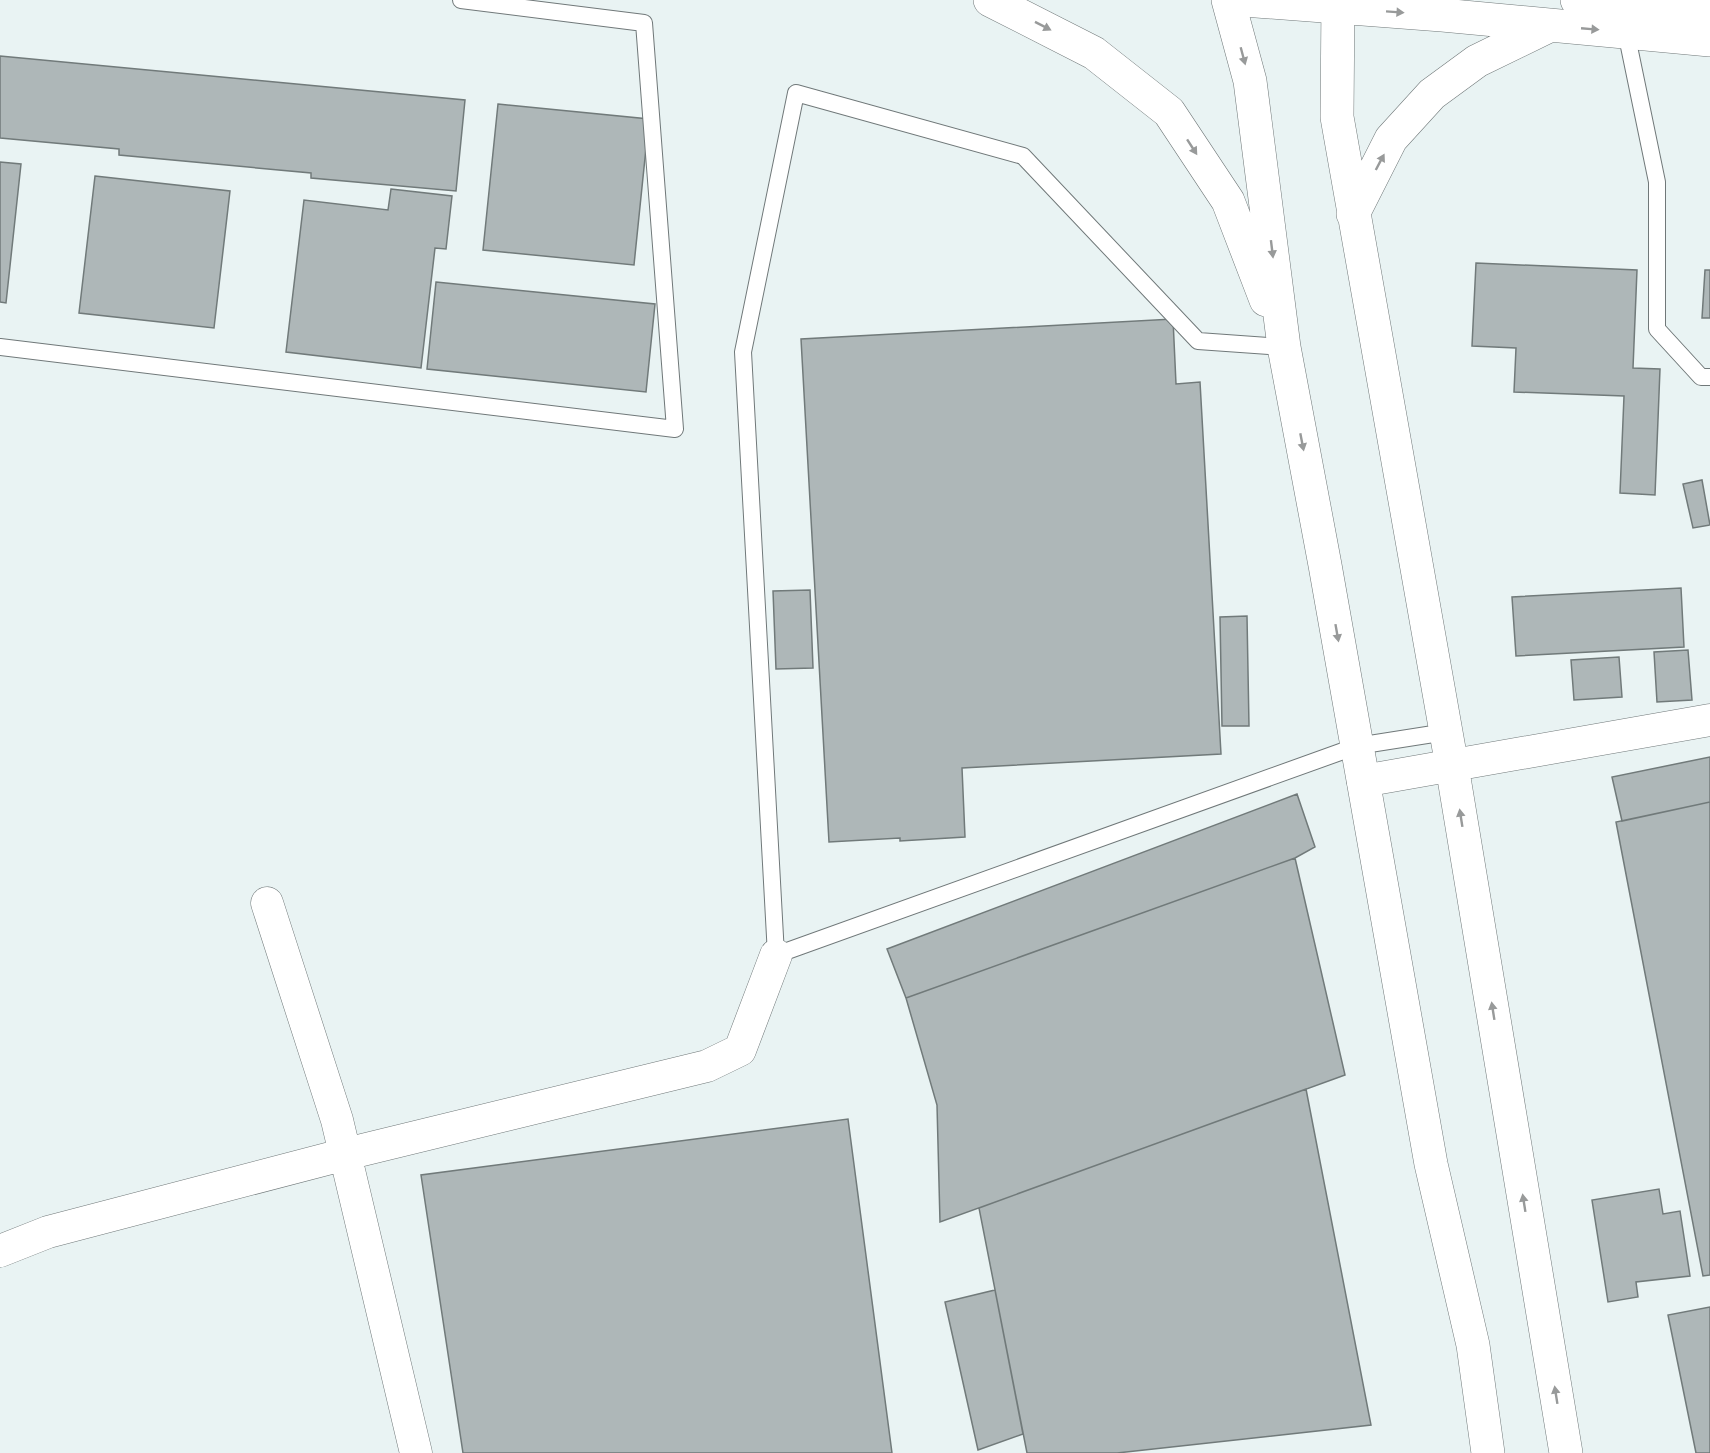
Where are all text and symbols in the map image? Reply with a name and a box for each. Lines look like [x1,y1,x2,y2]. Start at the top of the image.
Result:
one-way arrow [1386,7,1405,17]
one-way arrow [1034,22,1051,31]
one-way arrow [1580,24,1599,34]
one-way arrow [1239,48,1248,66]
one-way arrow [1186,139,1197,155]
one-way arrow [1374,153,1384,171]
one-way arrow [1267,240,1276,259]
one-way arrow [1298,432,1307,451]
one-way arrow [1333,624,1342,643]
one-way arrow [1456,809,1465,828]
one-way arrow [1488,1001,1497,1020]
one-way arrow [1520,1193,1529,1212]
one-way arrow [1552,1386,1561,1405]

